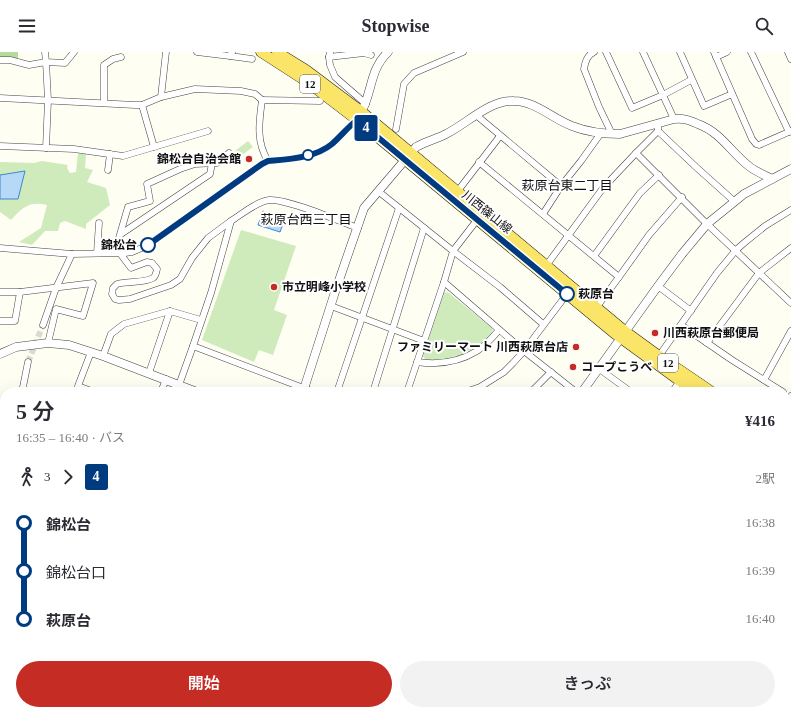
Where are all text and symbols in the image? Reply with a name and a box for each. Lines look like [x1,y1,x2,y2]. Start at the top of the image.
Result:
icon: menu [16,15,38,37]
icon: search [753,15,775,37]
text: Stopwise [361,16,430,36]
road number: 12 [300,75,320,93]
line badge: 4 [353,115,379,141]
text: 4 [363,120,370,135]
unlabelled marker [302,149,314,161]
place label: 錦松台自治会館 [156,152,241,166]
marker: 錦松台自治会館 [244,154,254,164]
district label: 萩原台東二丁目 [521,178,613,193]
street label: 川西篠山線 [459,188,515,236]
district label: 萩原台西三丁目 [260,212,352,227]
marker: 錦松台 [140,237,156,253]
place label: 錦松台 [100,238,137,252]
place label: 市立明峰小学校 [282,280,366,294]
marker: 市立明峰小学校 [269,282,279,292]
marker: 萩原台 [559,286,575,302]
place label: 萩原台 [578,287,614,301]
place label: 川西萩原台郵便局 [663,326,759,340]
marker: 川西萩原台郵便局 [650,328,660,338]
place label: ファミリーマート 川西萩原台店 [397,340,568,354]
marker: ファミリーマート 川西萩原台店 [571,342,581,352]
road number: 12 [658,354,678,372]
place label: コープこうべ [581,360,652,374]
marker: コープこうべ [568,362,578,372]
text: 5 分 [16,399,55,424]
text: ¥416 [745,413,775,429]
text: 16:35 – 16:40 · バス [16,430,125,445]
icon: walk [16,466,38,488]
icon: forward [57,466,79,488]
text: 3 [44,469,51,484]
text: 4 [93,469,100,484]
text: 2駅 [755,471,775,486]
text: 16:38 [745,515,775,530]
text: 錦松台 [46,517,91,533]
text: 16:39 [745,563,775,578]
text: 錦松台口 [46,565,106,581]
text: 16:40 [745,611,775,626]
text: 萩原台 [46,613,91,629]
button: 開始 [16,661,392,707]
button: きっぷ [400,661,775,707]

